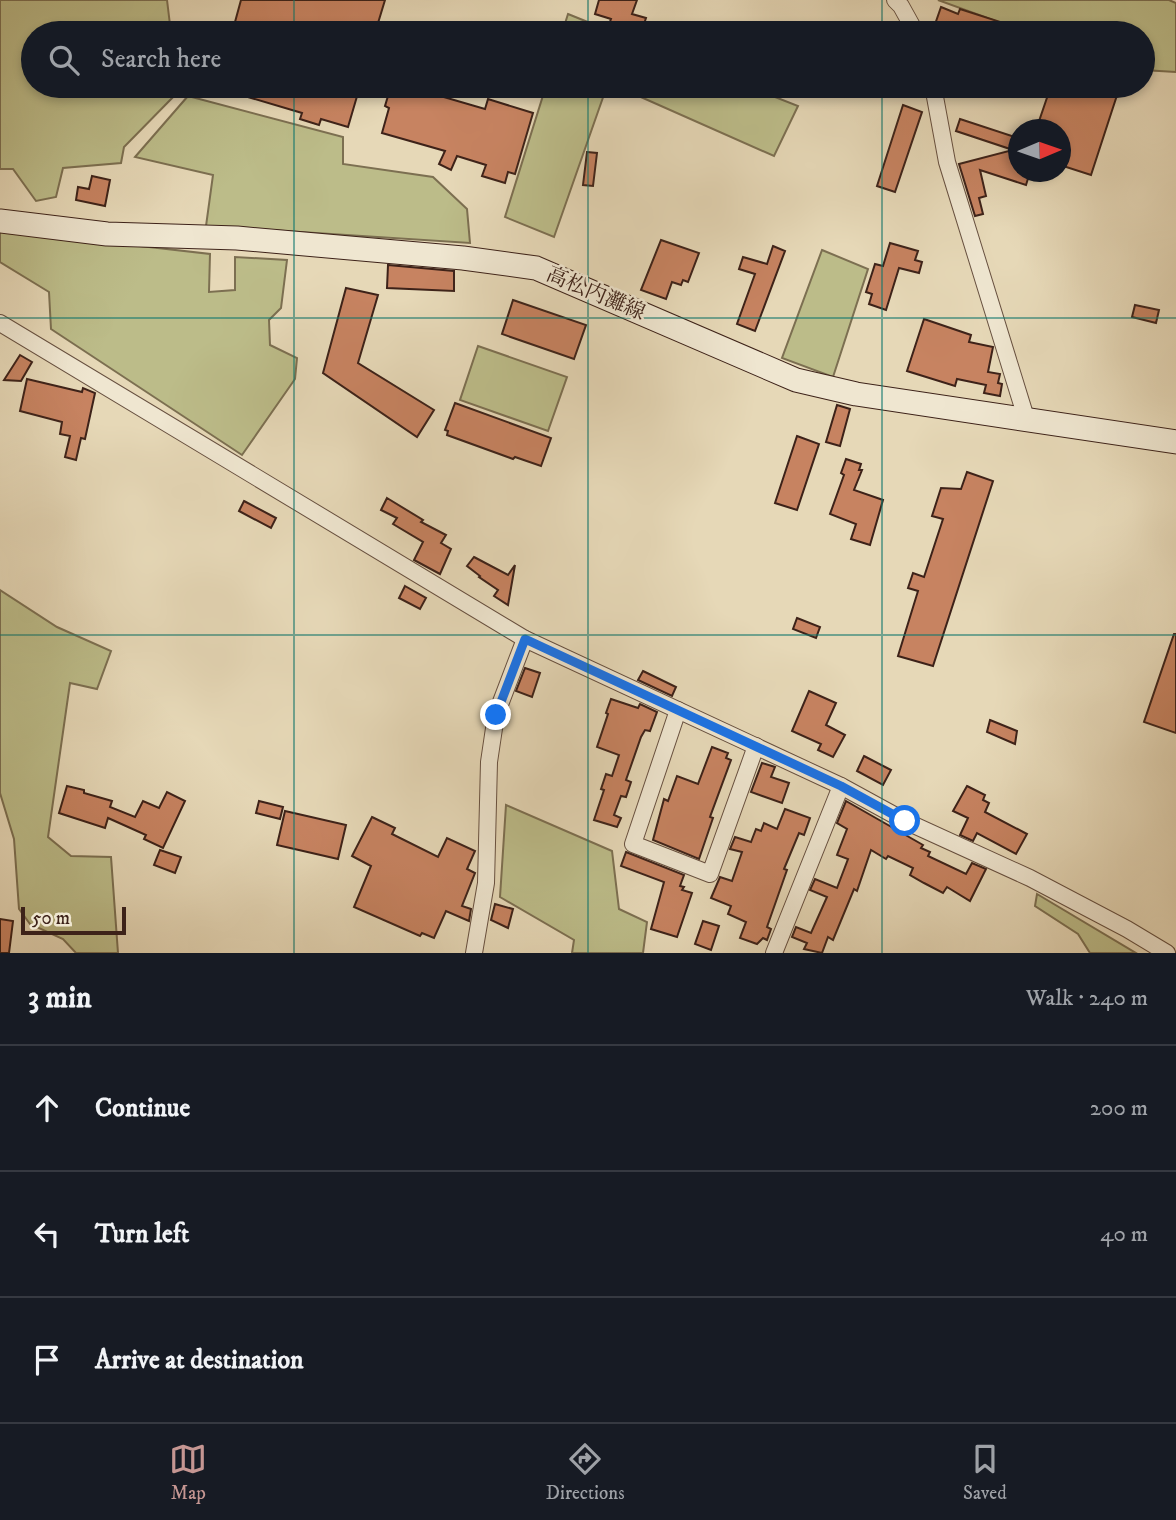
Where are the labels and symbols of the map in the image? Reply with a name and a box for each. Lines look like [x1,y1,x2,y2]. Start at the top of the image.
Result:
north arrow [1008,119,1071,182]
street label: 高松内灘線 [542,261,649,326]
route end [480,699,511,730]
route start [889,805,920,836]
scale bar [21,904,126,936]

